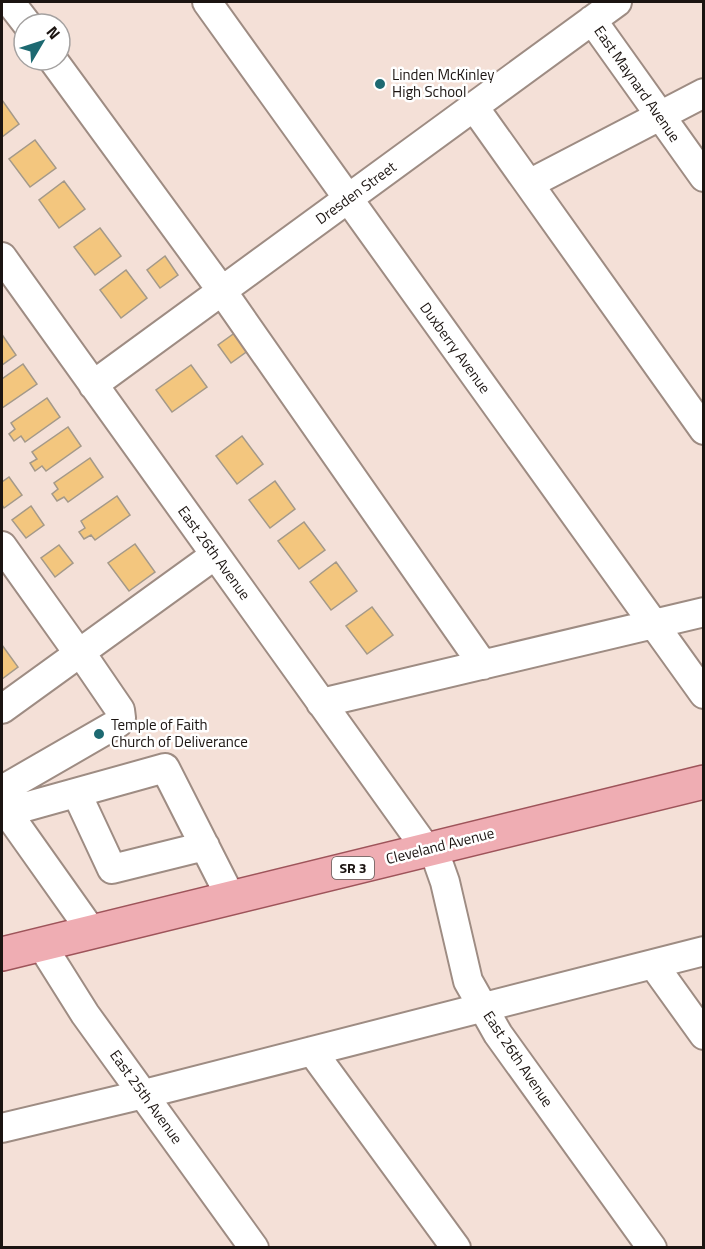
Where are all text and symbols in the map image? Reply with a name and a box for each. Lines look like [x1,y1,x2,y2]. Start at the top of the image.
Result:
north arrow [12,12,72,72]
text: N [41,21,66,44]
street label: East Maynard Avenue [589,21,686,147]
place label: Linden McKinley High School [392,63,494,103]
marker: Linden McKinley High School [373,77,387,91]
street label: Dresden Street [311,155,401,230]
street label: Duxberry Avenue [414,297,496,398]
street label: East 26th Avenue [172,501,257,605]
place label: Temple of Faith Church of Deliverance [111,713,248,753]
marker: Temple of Faith Church of Deliverance [92,727,106,741]
street label: Cleveland Avenue [383,821,496,870]
road number: SR 3 [332,857,374,879]
street label: East 26th Avenue [478,1006,559,1111]
street label: East 25th Avenue [104,1045,189,1149]

